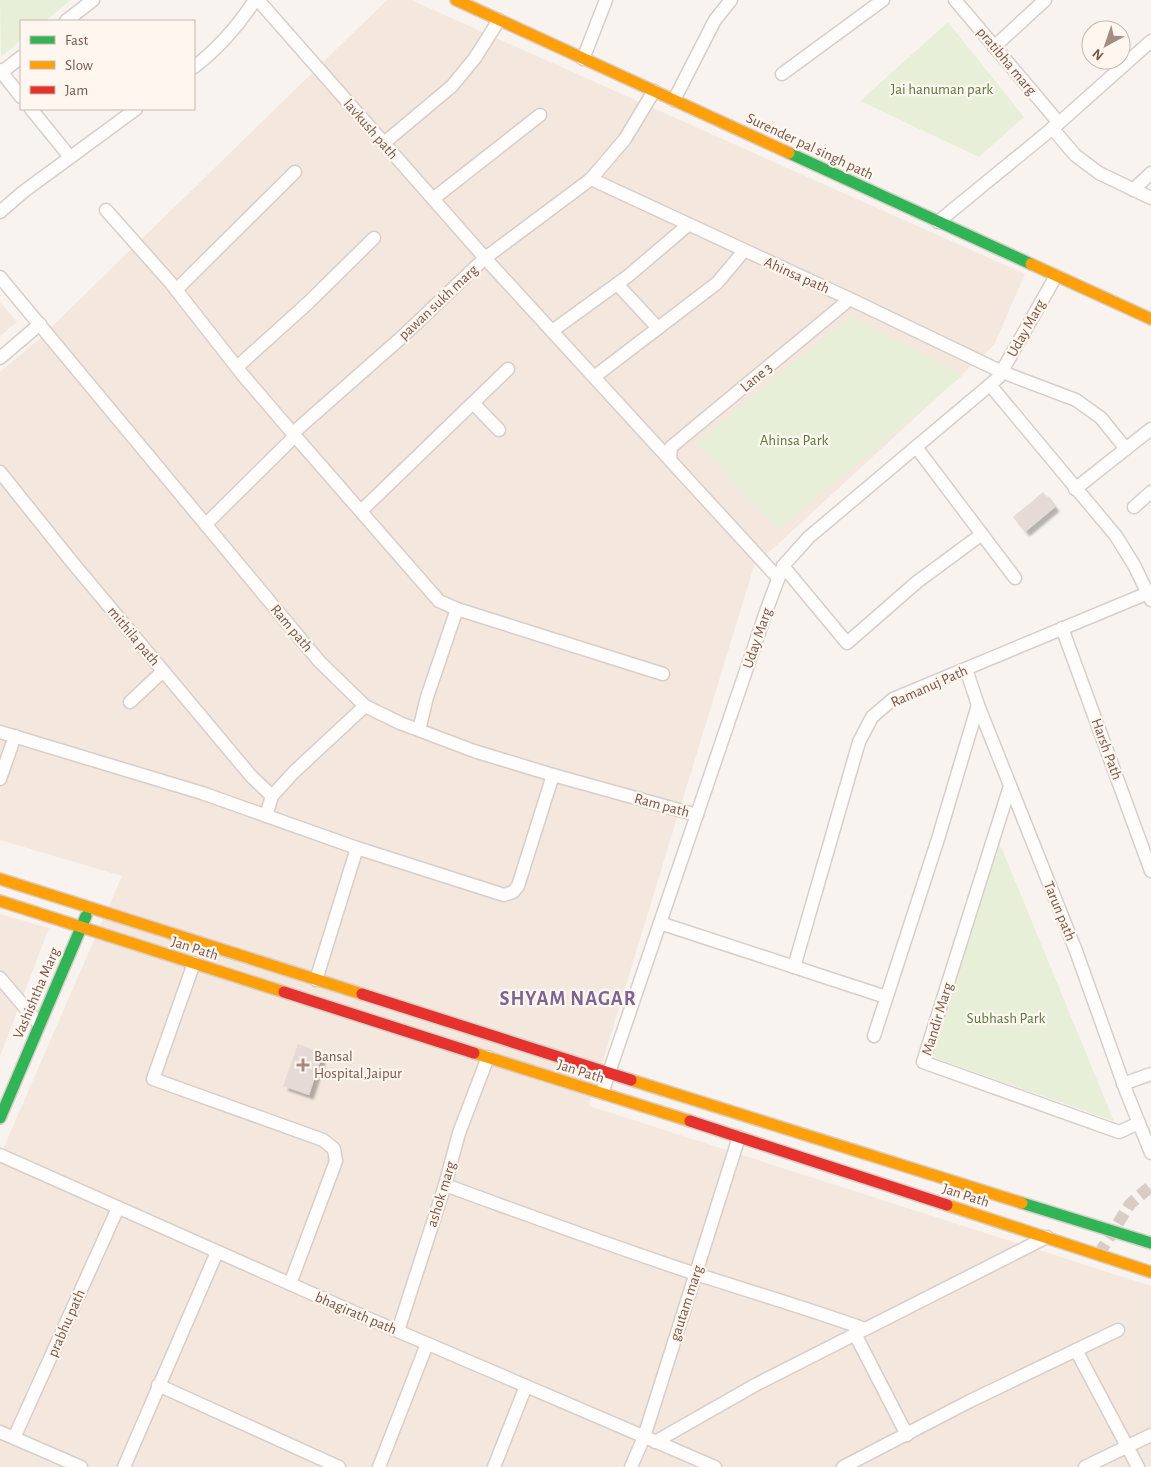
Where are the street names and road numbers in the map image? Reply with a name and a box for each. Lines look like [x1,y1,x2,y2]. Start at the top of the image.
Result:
street label: pratibha marg [974,25,1040,99]
street label: lavkush path [341,96,401,162]
street label: Surender pal singh path [744,110,876,183]
street label: Ahinsa path [762,254,832,297]
street label: pawan sukh marg [396,261,481,343]
street label: Uday Marg [1005,296,1049,359]
street label: Lane 3 [738,360,775,395]
street label: Ram path [268,602,316,655]
street label: mithila path [105,604,163,669]
street label: Uday Marg [740,605,775,670]
street label: Ramanuj Path [889,663,970,710]
street label: Harsh Path [1088,716,1125,782]
street label: Ram path [633,791,691,820]
street label: Tarun path [1041,879,1078,943]
street label: Jan Path [170,934,220,963]
street label: Vashishtha Marg [11,945,63,1041]
street label: Mandir Marg [919,980,956,1057]
street label: Jan Path [556,1057,606,1086]
street label: ashok marg [424,1159,459,1229]
street label: Jan Path [941,1181,991,1210]
street label: gautam marg [667,1263,706,1343]
street label: prabhu path [45,1287,88,1359]
street label: bhagirath path [313,1290,399,1337]

